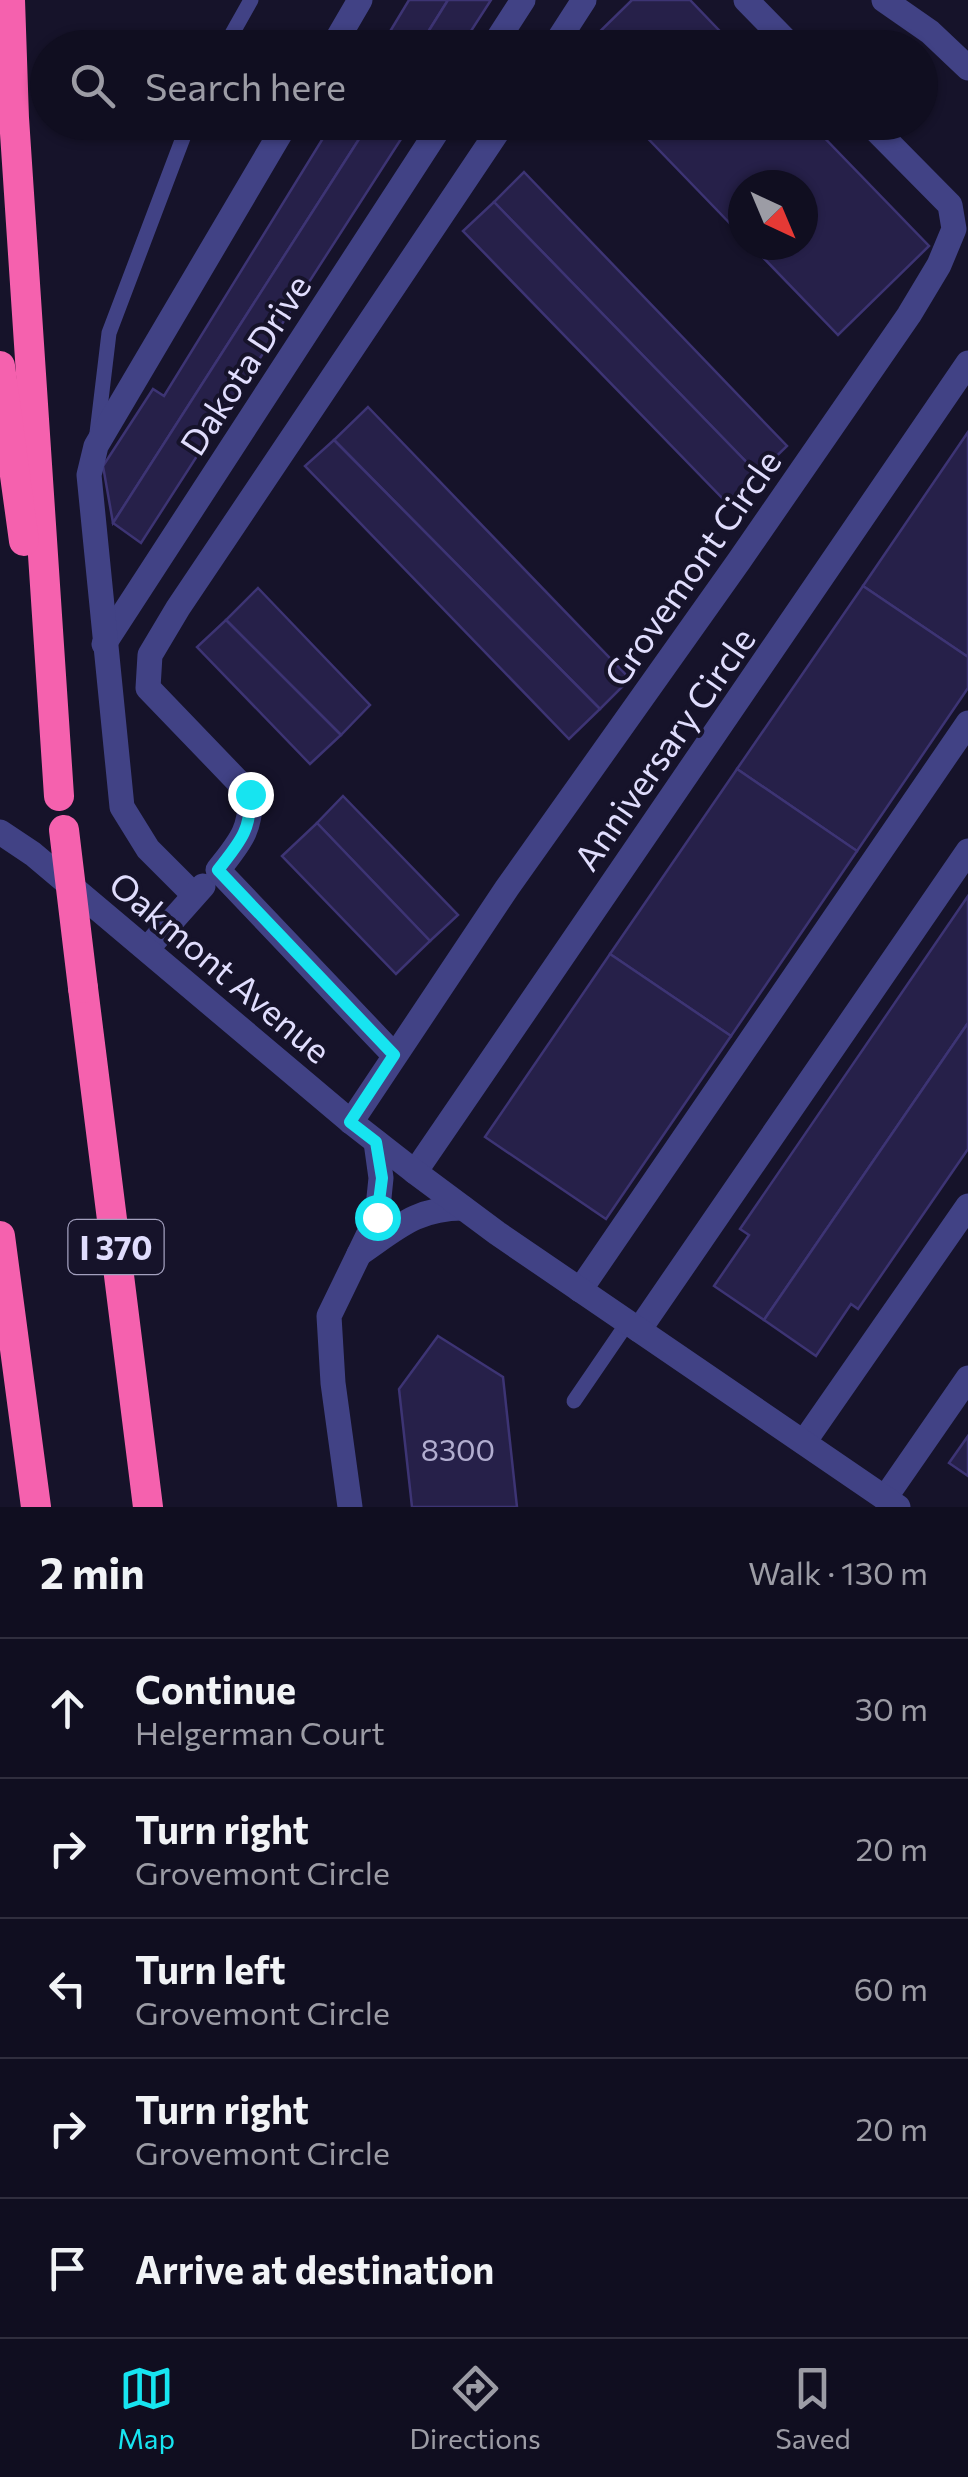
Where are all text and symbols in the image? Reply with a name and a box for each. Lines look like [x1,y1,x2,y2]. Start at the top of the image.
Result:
search box [30,30,938,140]
icon: search [65,58,120,113]
text: Search here [145,62,346,109]
north arrow [728,170,818,260]
street label: Dakota Drive [170,266,318,462]
street label: Grovemont Circle [593,441,789,693]
street label: Anniversary Circle [563,618,763,878]
route end [228,772,274,818]
street label: Oakmont Avenue [102,861,340,1071]
route start [355,1195,401,1241]
road number: I 370 [68,1220,164,1274]
house number: 8300 [421,1430,495,1467]
text: 2 min [40,1546,145,1598]
text: Walk · 130 m [748,1552,928,1592]
text: Continue [135,1665,296,1712]
icon: ahead [40,1681,95,1736]
text: 30 m [855,1688,928,1728]
text: Helgerman Court [135,1712,385,1752]
text: Turn right [135,1805,309,1852]
icon: right [40,1821,95,1876]
text: 20 m [855,1828,928,1868]
text: Grovemont Circle [135,1852,390,1892]
text: Turn left [135,1945,286,1992]
icon: left [40,1961,95,2016]
text: 60 m [854,1968,928,2008]
text: Grovemont Circle [135,1992,390,2032]
text: Turn right [135,2085,309,2132]
icon: right [40,2101,95,2156]
text: 20 m [855,2108,928,2148]
text: Grovemont Circle [135,2132,390,2172]
icon: arrive [40,2241,95,2296]
text: Arrive at destination [135,2245,494,2292]
tab: Map [117,2361,175,2455]
tab: Directions [409,2361,541,2455]
tab: Saved [775,2361,851,2455]

